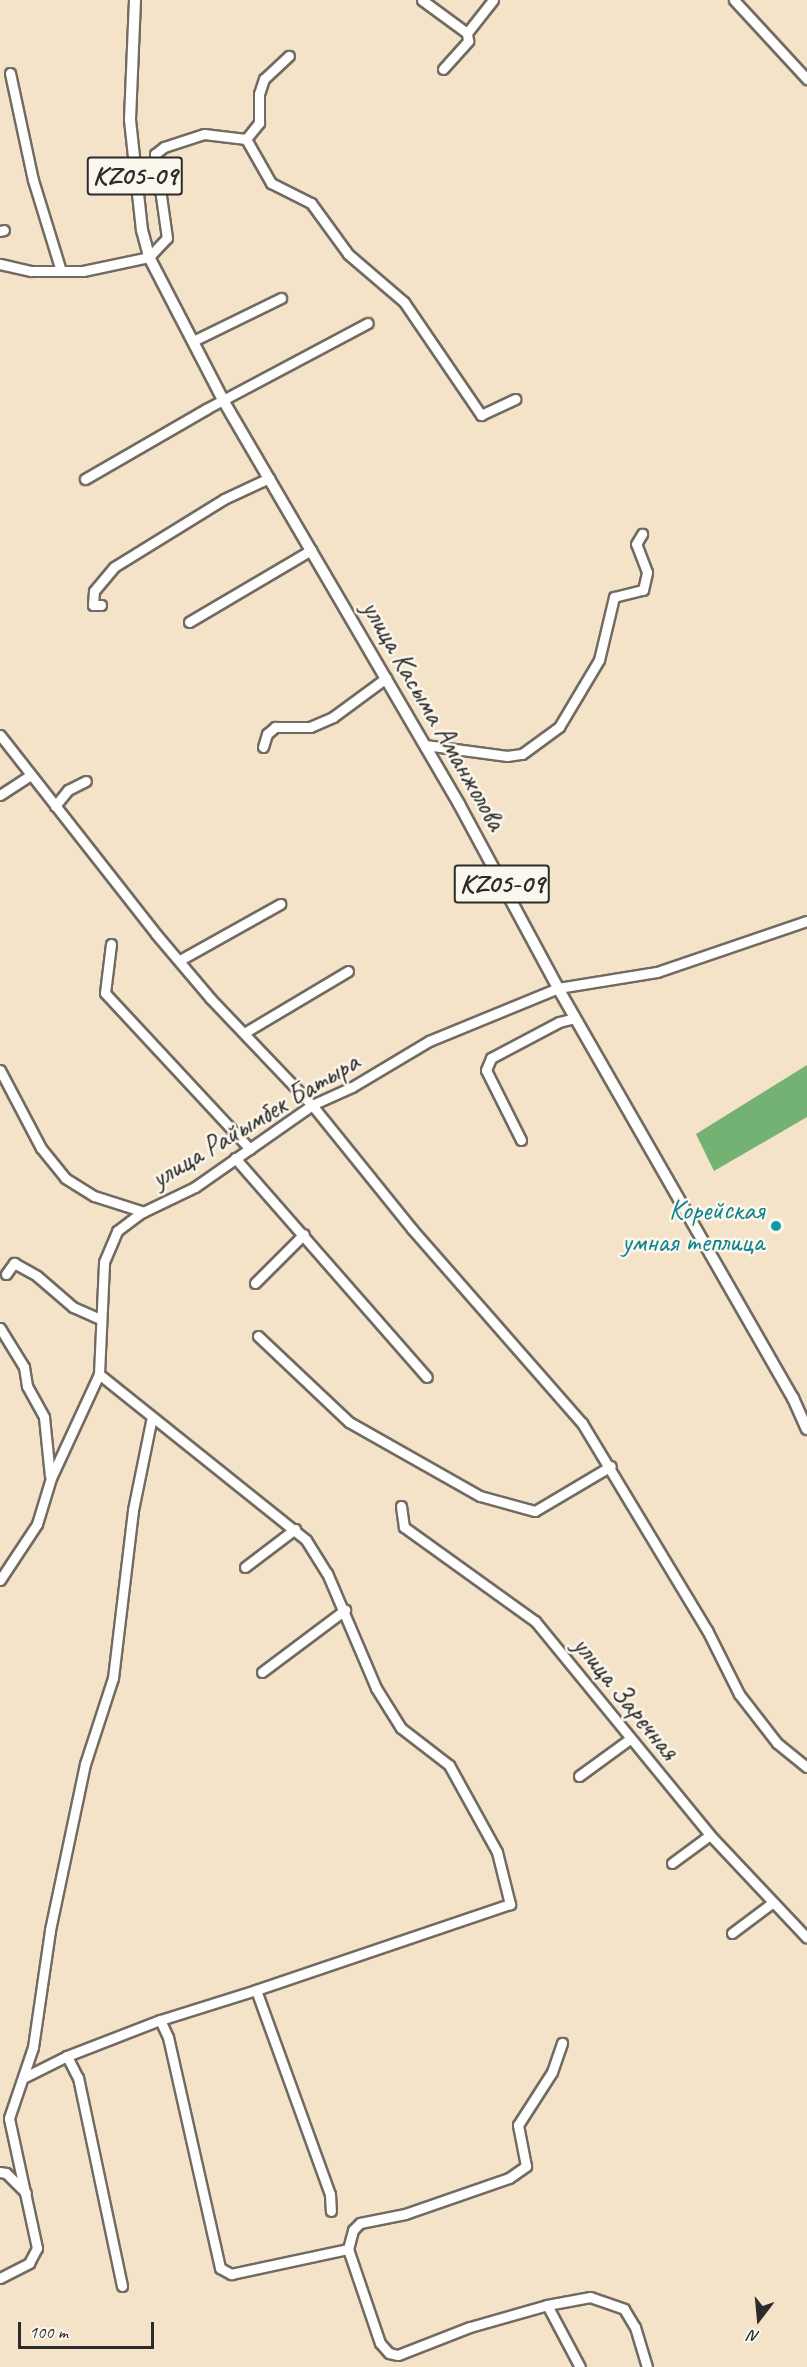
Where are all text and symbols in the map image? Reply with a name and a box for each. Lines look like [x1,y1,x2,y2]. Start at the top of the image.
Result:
road number: KZ05-09 [86,152,184,200]
street label: улица Касыма Аманжолова [355,595,513,835]
road number: KZ05-09 [452,860,552,908]
street label: улица Райымбек Батыра [144,1044,366,1196]
place label: Корейская умная теплица [621,1193,764,1259]
marker: Корейская умная теплица [769,1219,783,1233]
street label: улица Заречная [565,1629,687,1767]
north arrow [729,2289,789,2349]
scale bar [21,2310,158,2348]
text: 100 m [29,2321,68,2343]
text: N [747,2325,762,2347]

